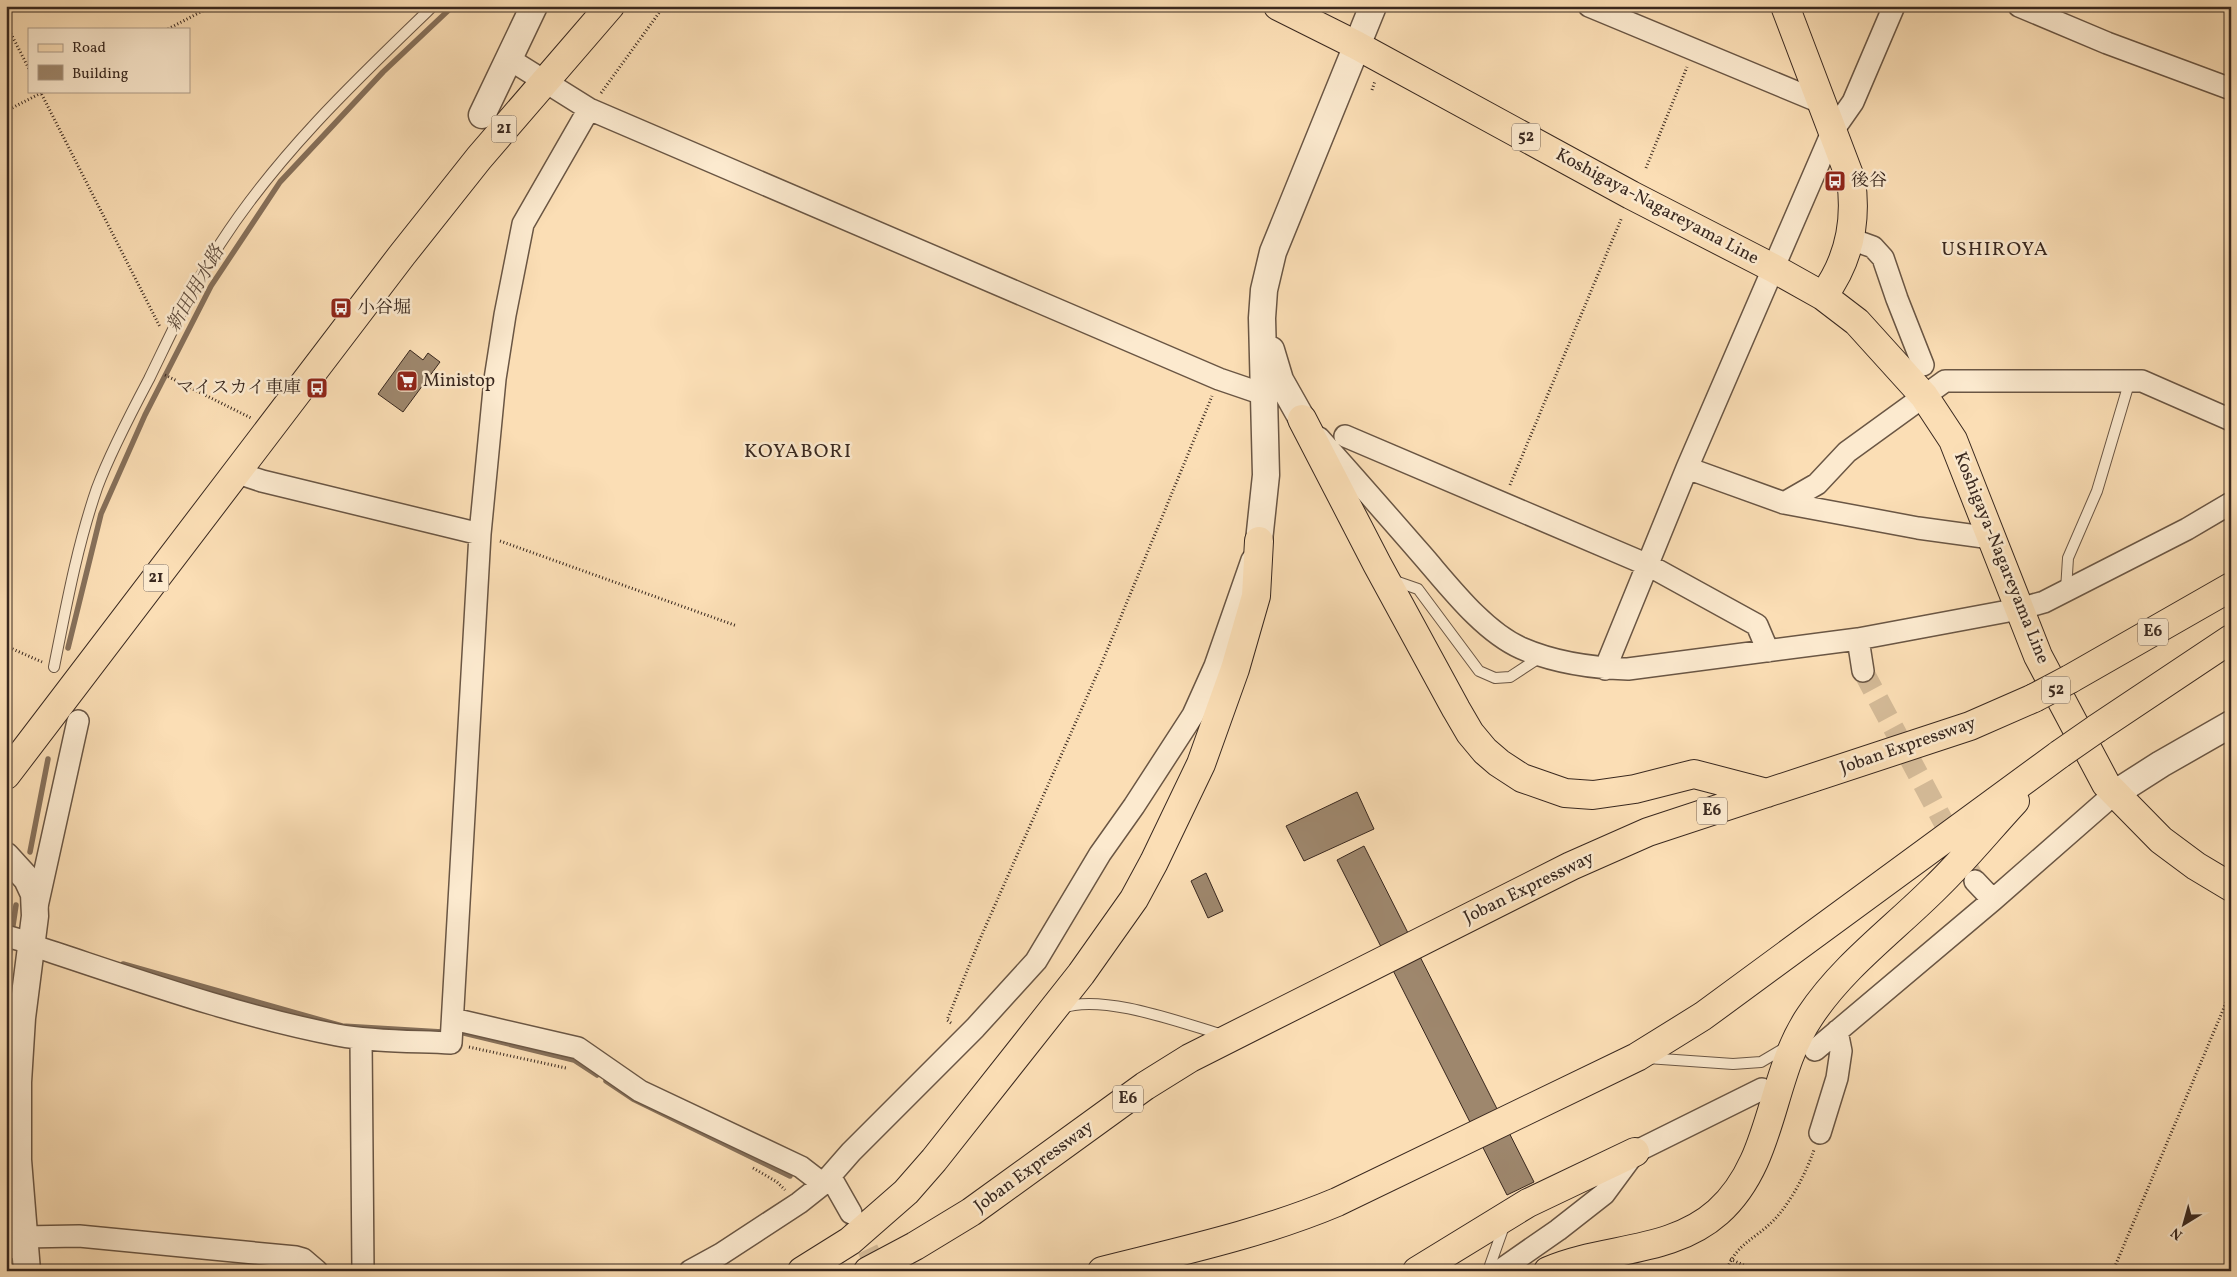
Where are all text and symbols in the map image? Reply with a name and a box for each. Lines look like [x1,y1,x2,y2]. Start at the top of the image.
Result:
legend [28,28,190,92]
text: Road [72,38,106,59]
text: Building [72,64,129,85]
road number: 21 [492,116,516,142]
road number: 52 [1512,124,1540,150]
street label: Koshigaya-Nagareyama Line [1551,143,1763,271]
bus stop icon: 後谷 [1823,169,1847,193]
place label: 後谷 [1851,169,1887,194]
district label: USHIROYA [1941,236,2049,264]
water label: 新田用水路 [161,240,232,337]
bus stop icon: 小谷堀 [329,296,353,320]
place label: 小谷堀 [357,296,411,321]
supermarket icon: Ministop [395,369,419,393]
place label: Ministop [423,369,495,394]
place label: マイスカイ車庫 [176,376,301,401]
bus stop icon: マイスカイ車庫 [305,376,329,400]
district label: KOYABORI [744,438,852,466]
street label: Koshigaya-Nagareyama Line [1947,448,2055,668]
road number: 21 [144,564,168,592]
road number: E6 [2138,618,2168,646]
road number: 52 [2042,676,2070,704]
street label: Joban Expressway [1837,711,1980,781]
road number: E6 [1697,798,1727,824]
street label: Joban Expressway [1460,845,1599,930]
road number: E6 [1113,1086,1143,1112]
street label: Joban Expressway [969,1115,1099,1219]
north arrow [2160,1200,2210,1250]
text: N [2167,1223,2187,1244]

